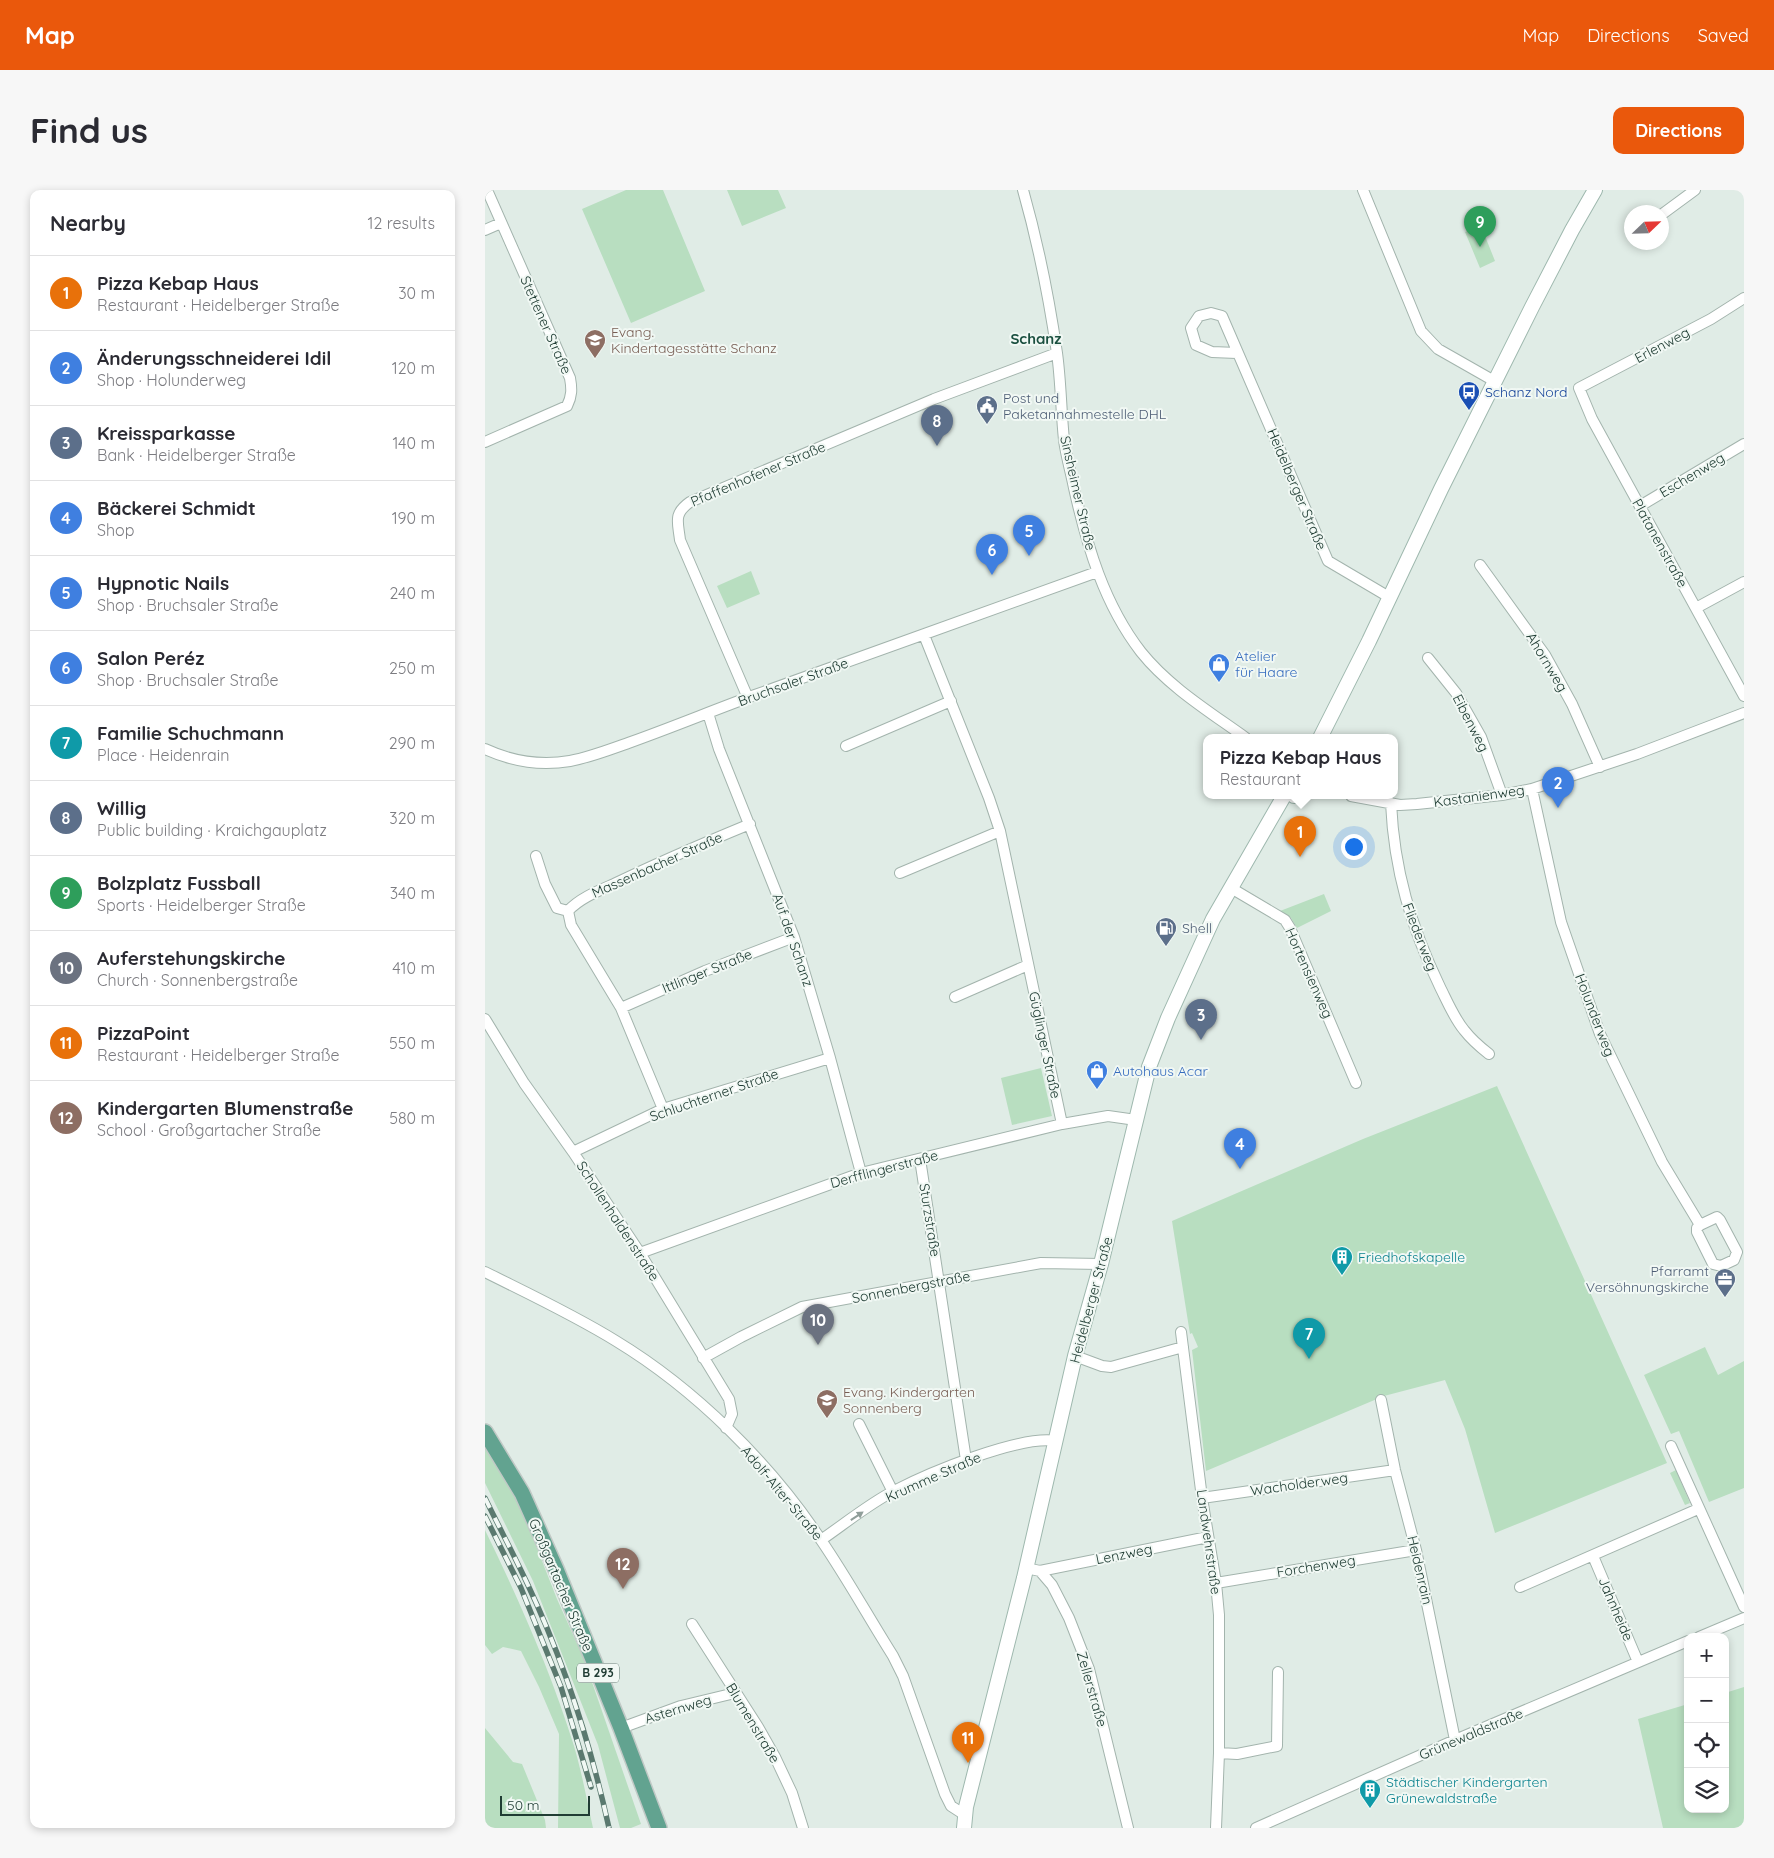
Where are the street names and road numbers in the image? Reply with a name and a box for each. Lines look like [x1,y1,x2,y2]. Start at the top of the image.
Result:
street label: Stettener Straße [516,273,576,377]
street label: Erlenweg [1631,323,1693,367]
street label: Heidelberger Straße [1263,425,1331,553]
street label: Sinsheimer Straße [1056,434,1100,552]
street label: Pfaffenhofener Straße [688,437,828,511]
street label: Eschenweg [1656,449,1728,501]
street label: Platanenstraße [1628,495,1692,591]
street label: Ahornweg [1522,629,1572,695]
street label: Bruchsaler Straße [736,654,851,710]
street label: Eibenweg [1449,691,1493,755]
street label: Kastanienweg [1432,781,1526,811]
street label: Massenbacher Straße [589,828,725,902]
street label: Auf der Schanz [769,891,818,989]
street label: Fliederweg [1399,900,1441,974]
street label: Hortensienweg [1281,925,1337,1021]
street label: Ittlinger Straße [659,945,755,997]
street label: Holunderweg [1571,971,1619,1059]
street label: Güglinger Straße [1025,990,1065,1100]
street label: Schluchterner Straße [647,1064,781,1126]
street label: Derfflingerstraße [828,1146,940,1192]
street label: Schollenhaldenstraße [573,1158,664,1284]
street label: Sturzstraße [915,1182,945,1258]
street label: Heidelberger Straße [1065,1235,1117,1365]
street label: Sonnenbergstraße [850,1267,972,1307]
street label: Adolf-Alter-Straße [737,1442,827,1544]
street label: Krumme Straße [882,1448,984,1506]
street label: Wacholderweg [1249,1468,1349,1500]
street label: Landwehrstraße [1193,1488,1225,1596]
street label: Großgartacher Straße [525,1516,597,1654]
street label: Heidenrain [1403,1534,1437,1606]
street label: Lenzweg [1094,1540,1154,1568]
street label: Forchenweg [1275,1551,1357,1581]
street label: Jahnheide [1594,1574,1638,1644]
street label: Zellerstraße [1073,1649,1111,1729]
road number: B 293 [577,1664,619,1682]
street label: Blumenstraße [722,1680,784,1766]
street label: Asternweg [642,1690,714,1728]
street label: Grünewaldstraße [1416,1704,1526,1764]

